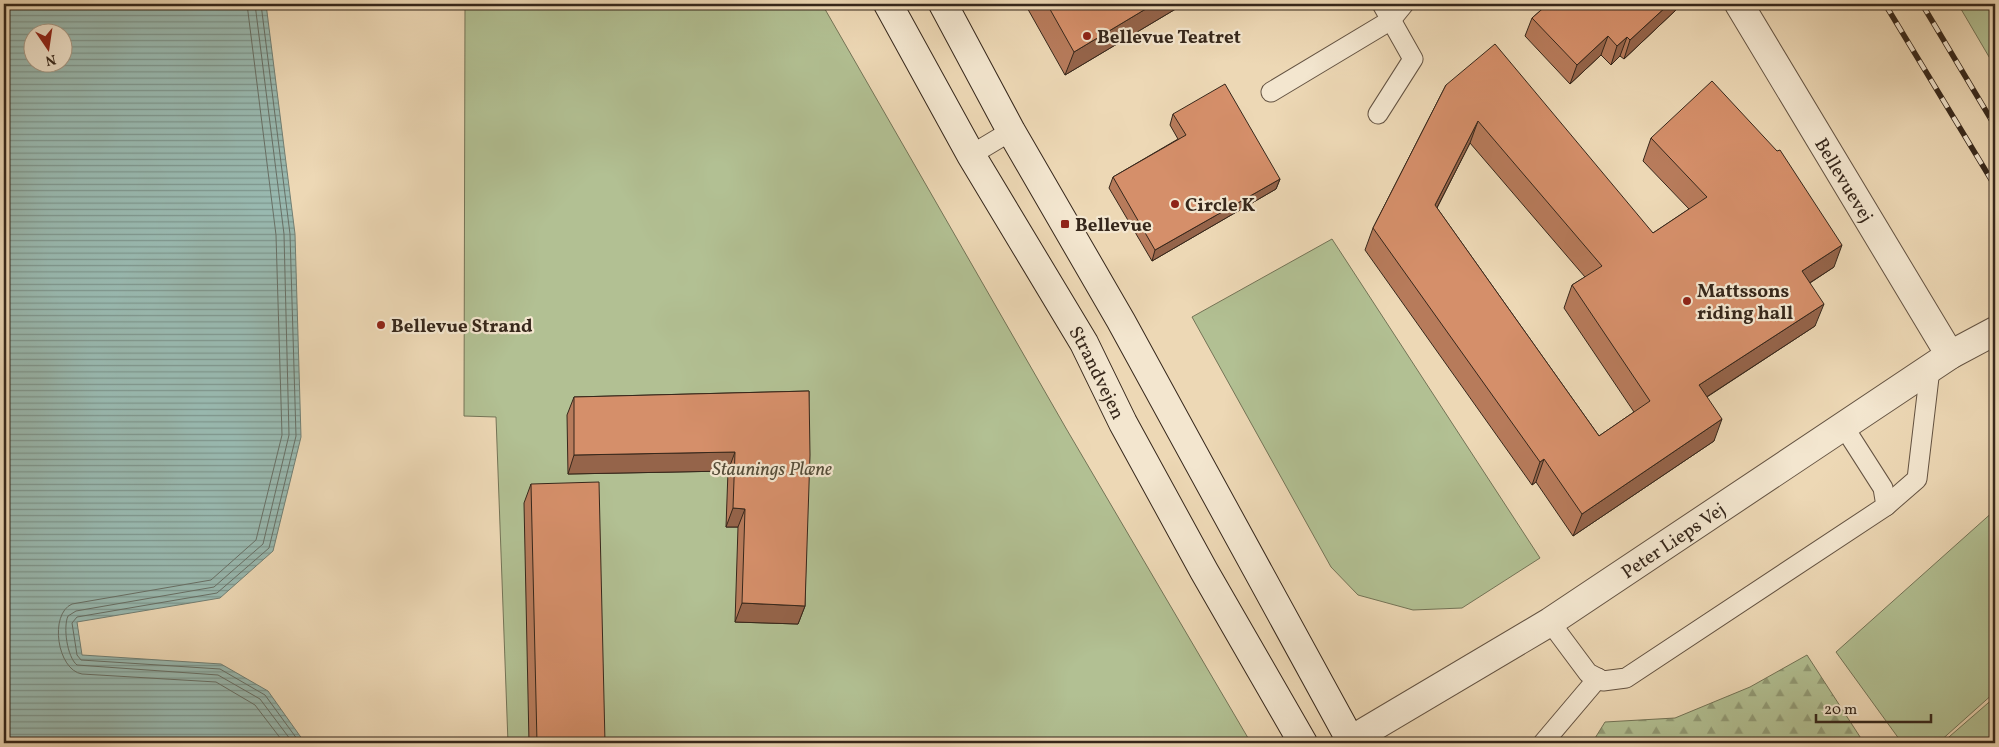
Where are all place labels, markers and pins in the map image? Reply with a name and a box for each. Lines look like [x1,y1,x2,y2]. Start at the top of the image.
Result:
place label: Bellevue Teatret [1097,25,1241,51]
marker: Bellevue Teatret [1081,30,1093,42]
place label: Circle K [1185,193,1256,219]
marker: Circle K [1169,198,1181,210]
place label: Bellevue [1075,213,1152,239]
marker: Bellevue [1059,218,1071,230]
place label: Mattssons riding hall [1697,279,1793,327]
marker: Mattssons riding hall [1681,295,1693,307]
place label: Bellevue Strand [391,314,533,340]
marker: Bellevue Strand [375,319,387,331]

